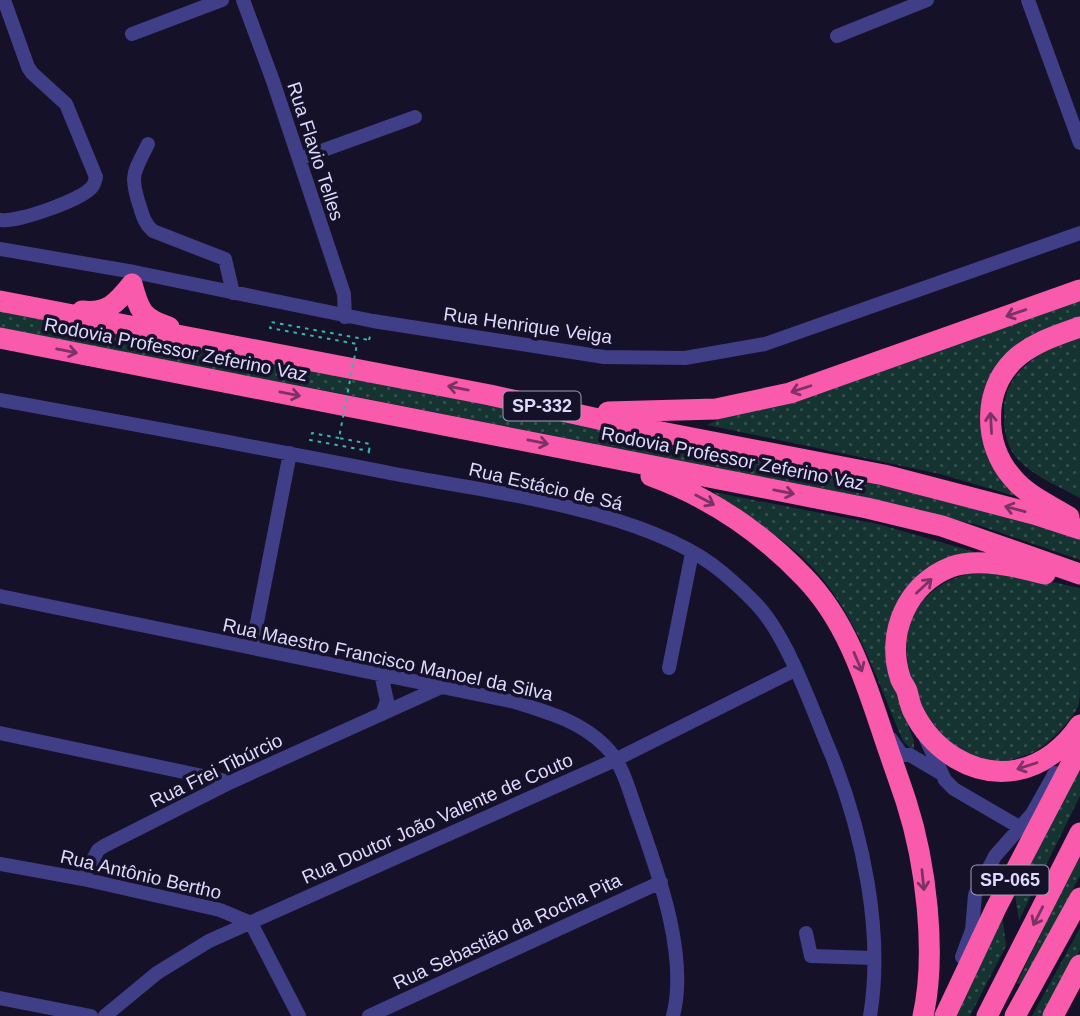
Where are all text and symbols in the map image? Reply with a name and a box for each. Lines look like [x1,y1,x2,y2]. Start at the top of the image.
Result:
street label: Rua Flavio Telles [283,79,348,223]
street label: Rua Henrique Veiga [442,303,614,348]
one-way arrow [1005,308,1027,320]
street label: Rodovia Professor Zeferino Vaz [42,314,309,385]
one-way arrow [55,345,78,359]
one-way arrow [447,381,469,395]
one-way arrow [791,384,813,397]
one-way arrow [278,388,301,402]
road number: SP-332 [504,392,580,420]
one-way arrow [984,412,997,435]
street label: Rodovia Professor Zeferino Vaz [599,423,866,494]
one-way arrow [526,436,549,449]
street label: Rua Estácio de Sá [467,459,625,515]
one-way arrow [772,486,795,499]
one-way arrow [694,494,715,507]
one-way arrow [1004,502,1027,515]
one-way arrow [914,578,932,595]
street label: Rua Maestro Francisco Manoel da Silva [221,614,555,705]
one-way arrow [852,651,865,673]
street label: Rua Frei Tibúrcio [147,729,286,812]
street label: Rua Doutor João Valente de Couto [298,749,576,888]
one-way arrow [1017,761,1039,773]
street label: Rua Antônio Bertho [58,846,224,903]
road number: SP-065 [972,866,1048,894]
one-way arrow [917,868,930,890]
street label: Rua Sebastião da Rocha Pita [390,869,625,994]
one-way arrow [1031,905,1045,926]

